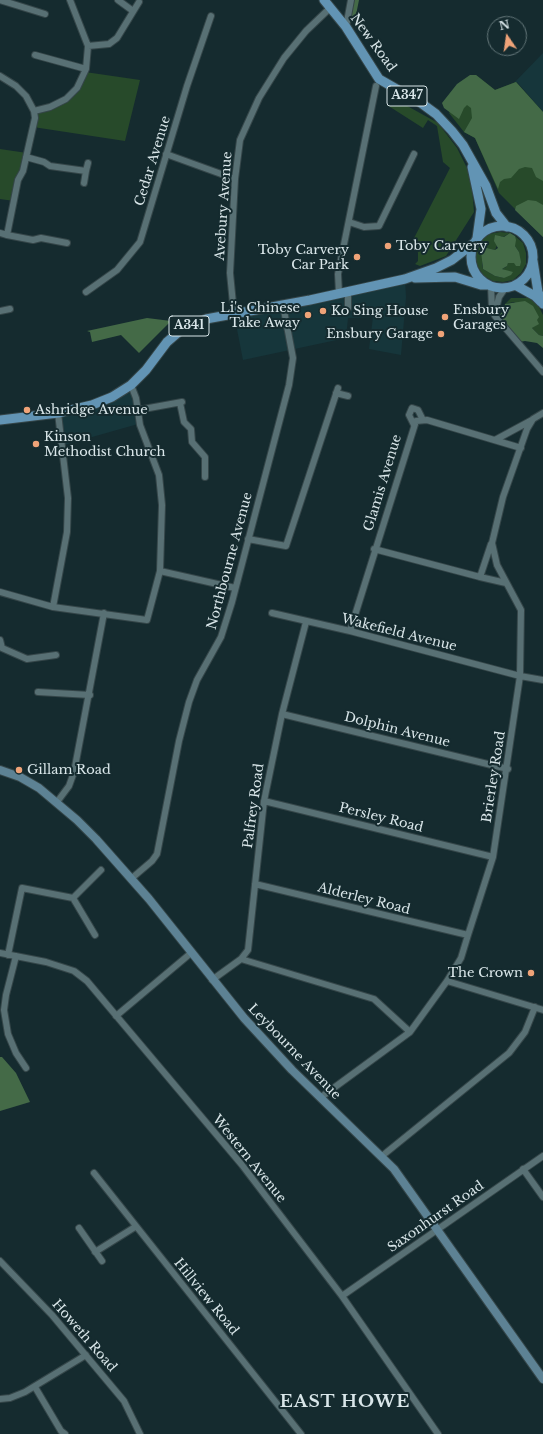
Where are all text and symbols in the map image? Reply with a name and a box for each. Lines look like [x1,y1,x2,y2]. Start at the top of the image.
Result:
street label: New Road [347,11,399,75]
north arrow [487,16,527,56]
text: N [498,17,511,33]
road number: A347 [387,86,427,106]
street label: Cedar Avenue [132,114,174,208]
street label: Avebury Avenue [212,151,236,261]
place label: Toby Carvery [396,238,487,254]
marker: Toby Carvery [383,241,393,251]
place label: Toby Carvery Car Park [258,242,349,273]
marker: Toby Carvery Car Park [352,252,362,262]
place label: Li's Chinese Take Away [220,300,300,331]
place label: Ensbury Garages [453,302,509,333]
place label: Ko Sing House [331,303,429,319]
marker: Ko Sing House [318,306,328,316]
marker: Li's Chinese Take Away [303,310,313,320]
marker: Ensbury Garages [440,312,450,322]
road number: A341 [169,316,209,336]
place label: Ensbury Garage [326,326,433,342]
marker: Ensbury Garage [436,329,446,339]
place label: Ashridge Avenue [35,402,148,418]
marker: Ashridge Avenue [22,405,32,415]
place label: Kinson Methodist Church [44,429,165,460]
street label: Glamis Avenue [361,433,405,533]
marker: Kinson Methodist Church [31,439,41,449]
street label: Northbourne Avenue [204,491,256,631]
street label: Wakefield Avenue [340,611,458,655]
street label: Dolphin Avenue [342,709,452,751]
street label: Brierley Road [479,730,509,824]
place label: Gillam Road [27,762,111,778]
street label: Palfrey Road [240,763,268,849]
marker: Gillam Road [14,765,24,775]
street label: Persley Road [337,800,425,836]
street label: Alderley Road [316,880,412,918]
place label: The Crown [448,965,523,981]
marker: The Crown [526,968,536,978]
street label: Leybourne Avenue [244,1001,344,1103]
street label: Western Avenue [209,1112,289,1206]
street label: Saxonhurst Road [385,1178,487,1256]
street label: Hillview Road [170,1256,242,1338]
street label: Howeth Road [48,1297,120,1375]
district label: EAST HOWE [280,1392,410,1412]

